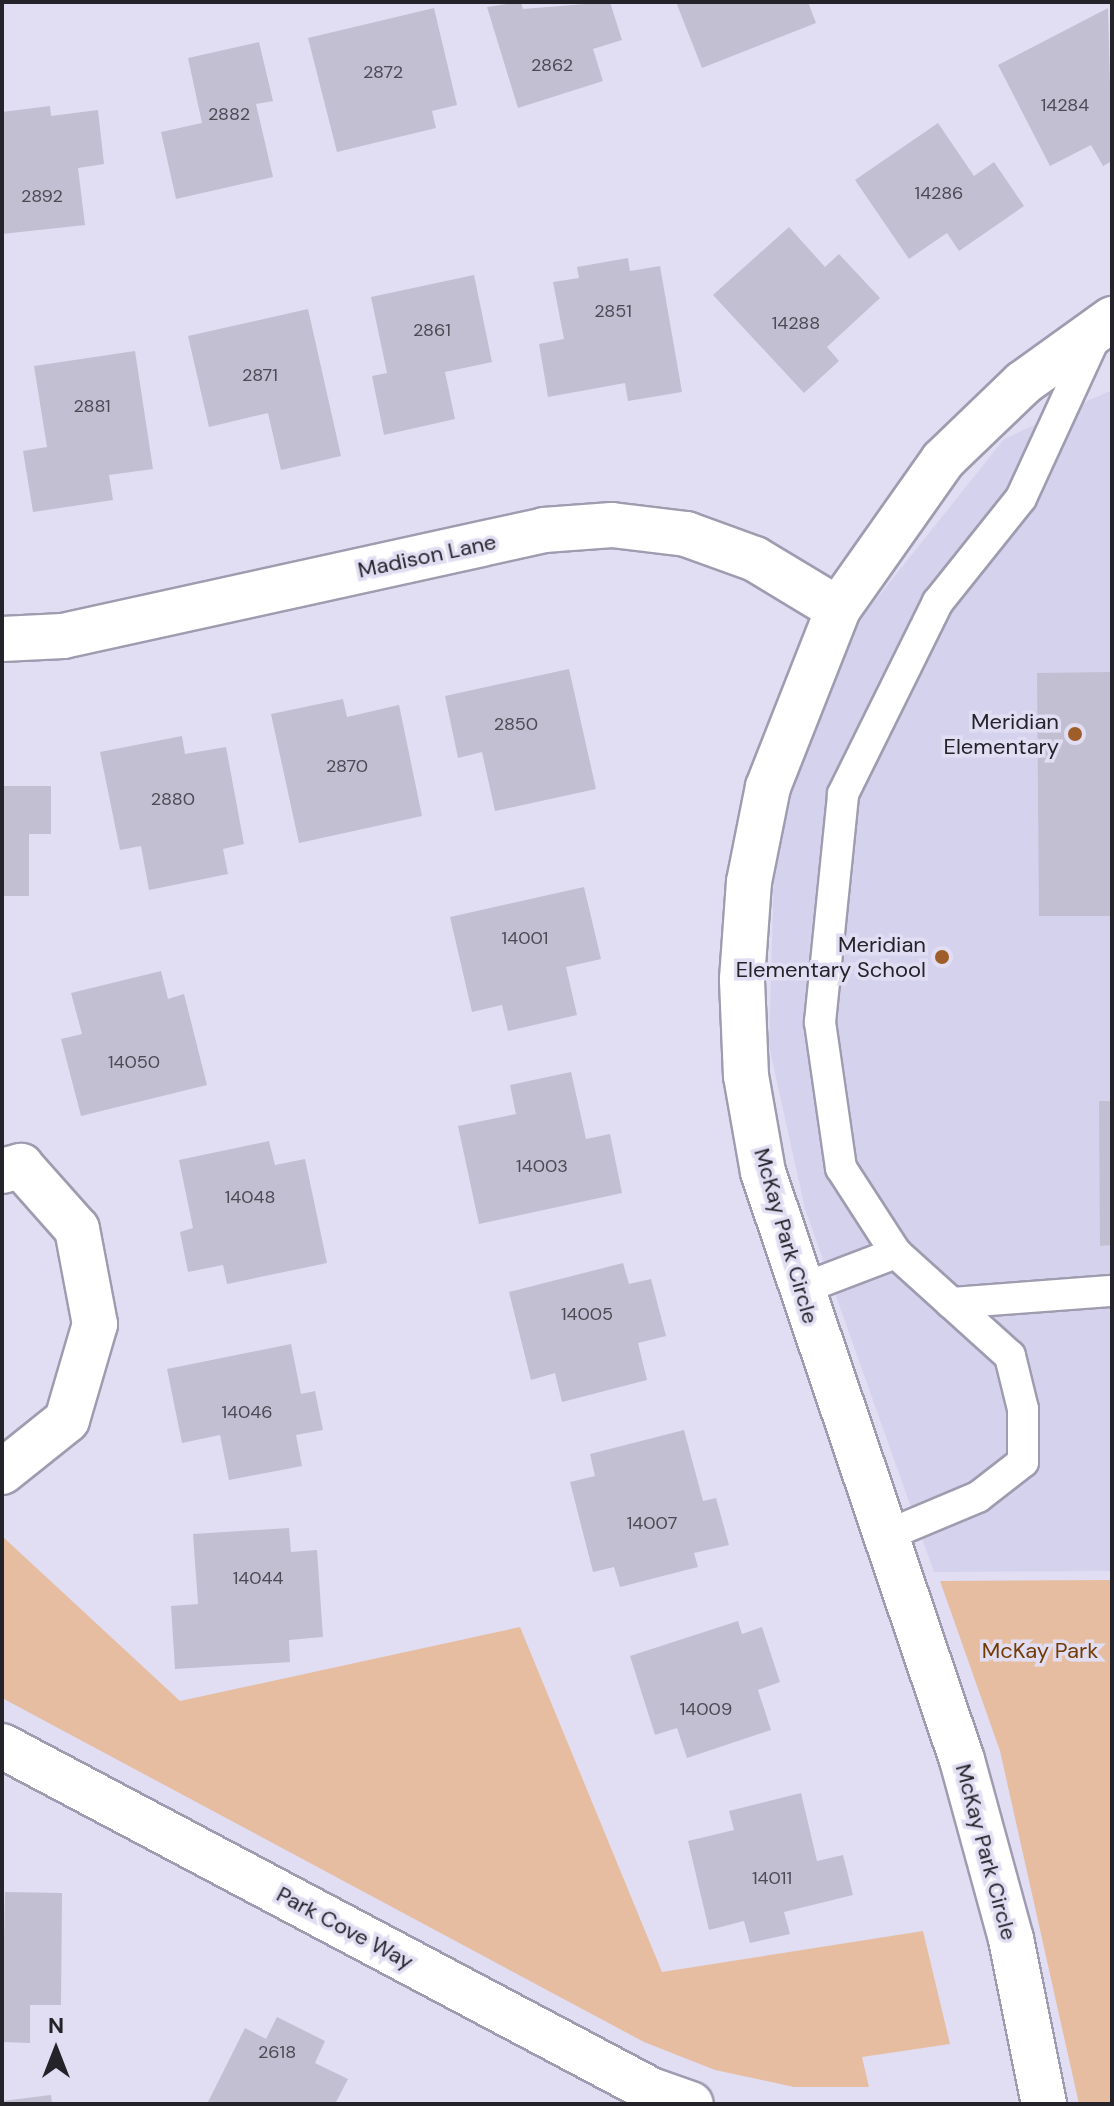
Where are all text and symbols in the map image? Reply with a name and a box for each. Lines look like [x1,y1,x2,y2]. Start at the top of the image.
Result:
house number: 2862 [531,54,573,76]
house number: 2872 [363,61,403,83]
house number: 14284 [1041,94,1089,116]
house number: 2882 [208,103,250,125]
house number: 14286 [915,182,963,204]
house number: 2892 [21,185,63,207]
house number: 2851 [594,300,632,322]
house number: 14288 [772,312,820,334]
house number: 2861 [413,319,451,341]
house number: 2871 [242,364,278,386]
house number: 2881 [73,395,111,417]
street label: Madison Lane [355,528,499,584]
place label: Meridian Elementary [943,708,1059,760]
house number: 2850 [494,713,538,735]
marker: Meridian Elementary [1066,725,1084,743]
house number: 2870 [326,755,368,777]
house number: 2880 [151,788,195,810]
house number: 14001 [502,927,548,949]
place label: Meridian Elementary School [736,931,926,982]
marker: Meridian Elementary School [933,948,951,966]
house number: 14050 [108,1051,160,1073]
street label: McKay Park Circle [748,1145,824,1327]
house number: 14003 [516,1155,568,1177]
house number: 14048 [225,1186,275,1208]
house number: 14005 [561,1303,613,1325]
house number: 14046 [221,1401,273,1423]
house number: 14007 [627,1512,677,1534]
house number: 14044 [233,1567,283,1589]
park label: McKay Park [982,1638,1098,1664]
house number: 14009 [680,1698,732,1720]
street label: McKay Park Circle [950,1761,1022,1943]
house number: 14011 [752,1867,792,1889]
street label: Park Cove Way [272,1881,418,1975]
north arrow [16,2010,96,2090]
text: N [48,2011,64,2040]
house number: 2618 [258,2041,296,2063]

